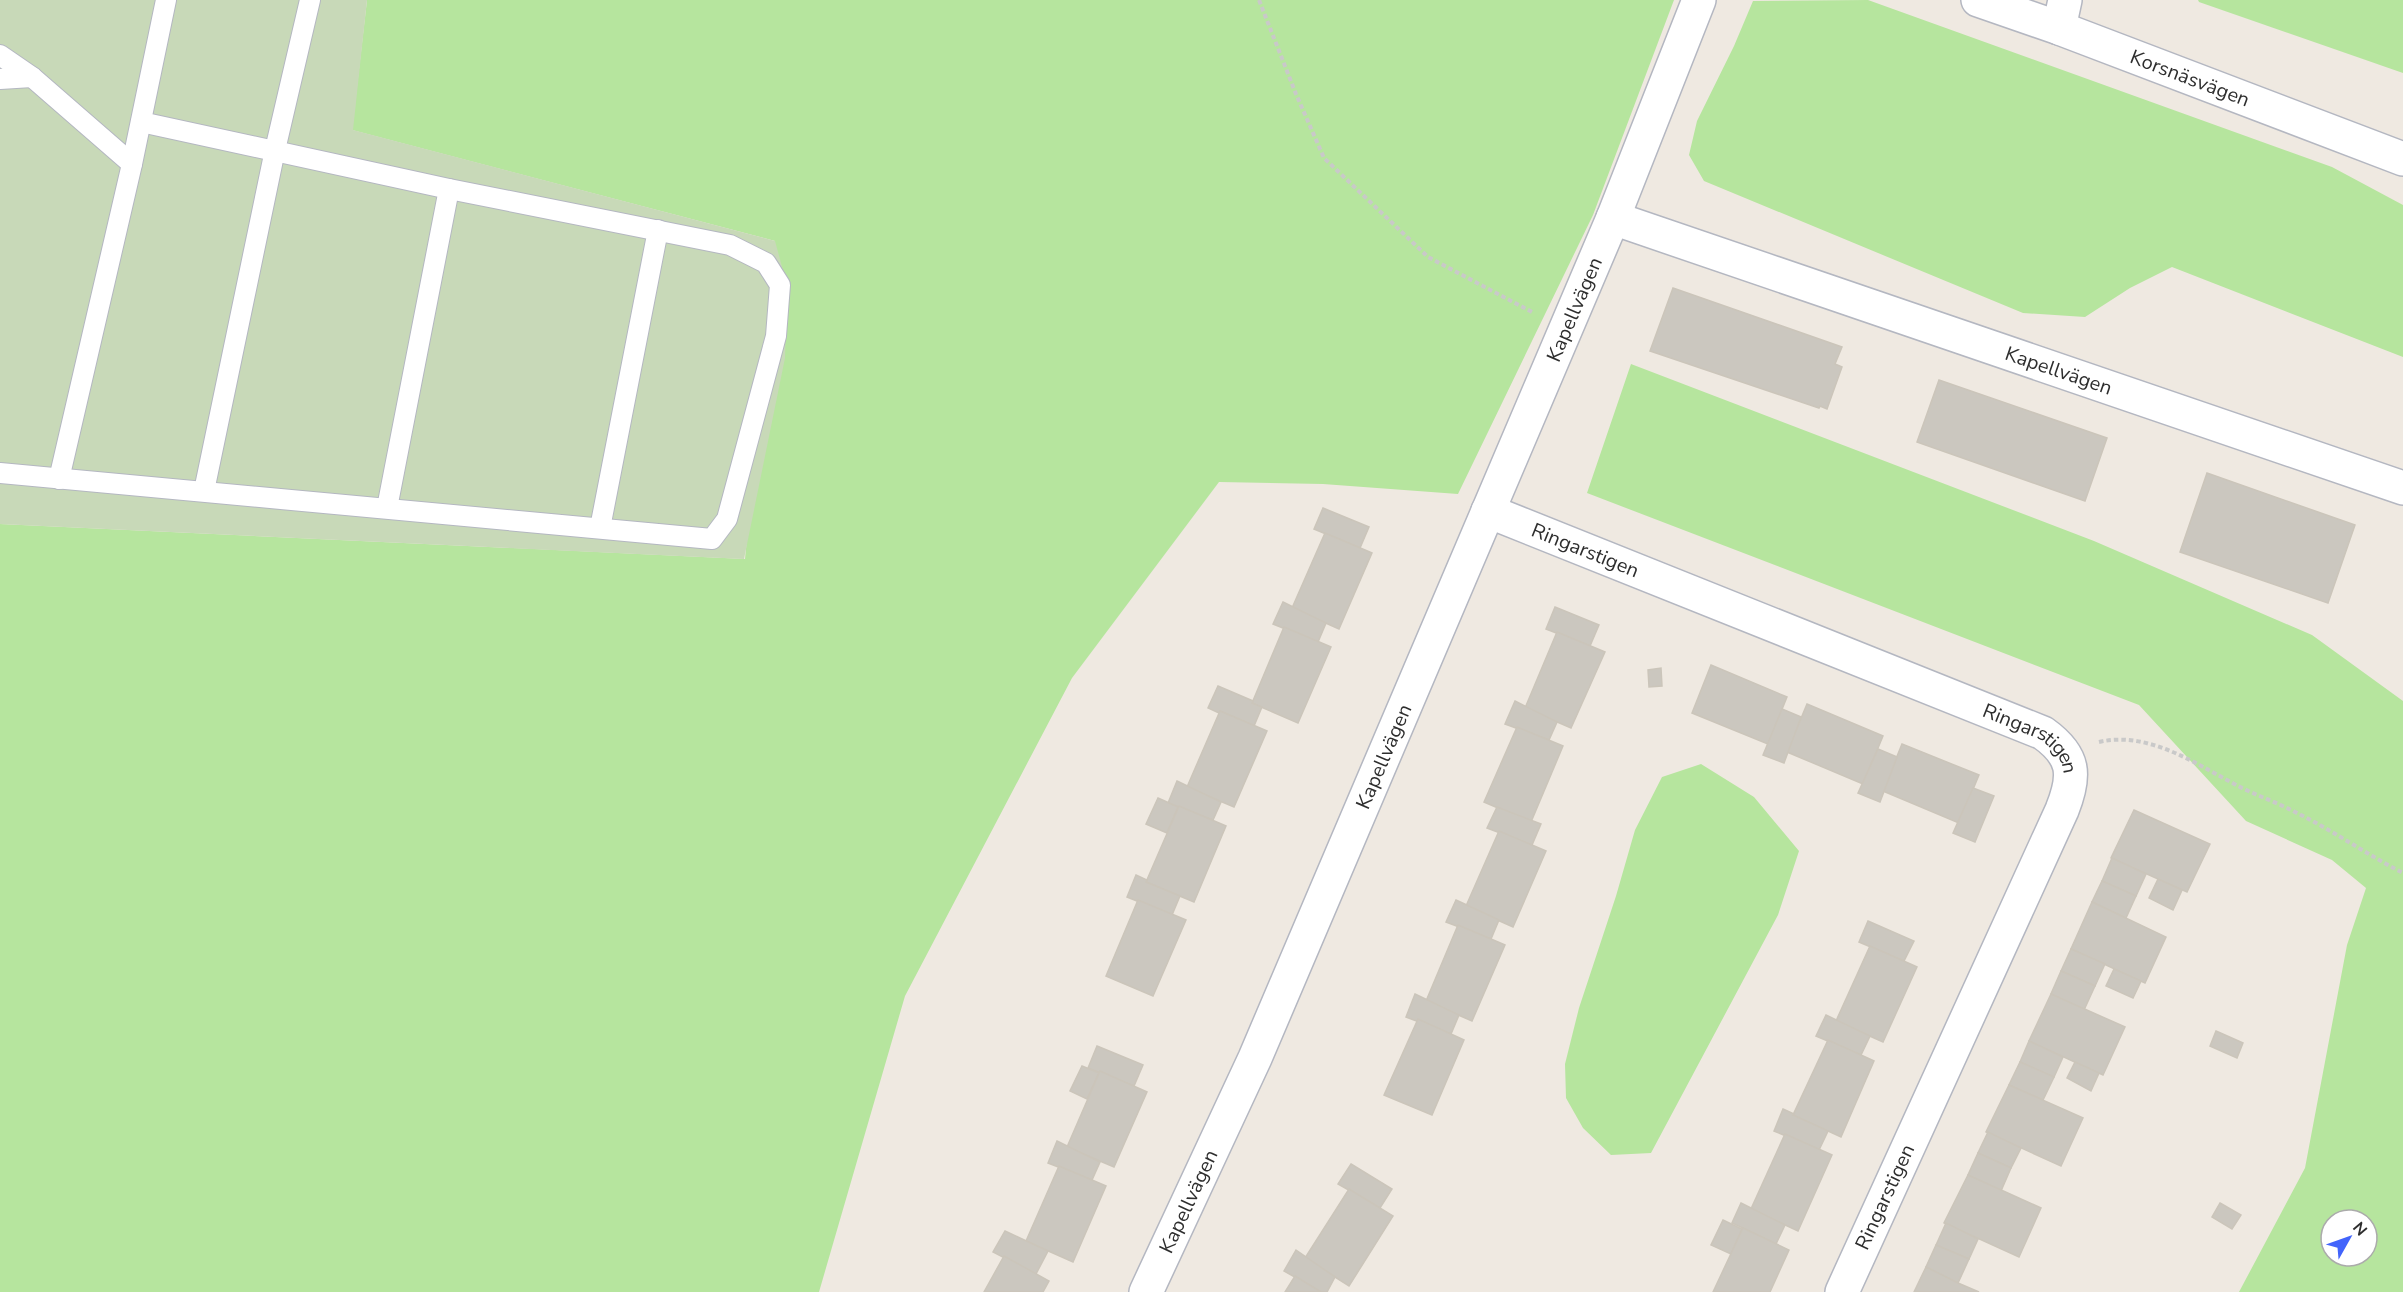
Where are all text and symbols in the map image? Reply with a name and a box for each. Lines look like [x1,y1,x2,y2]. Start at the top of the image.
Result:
street label: Korsnäsvägen [2126,43,2254,113]
street label: Kapellvägen [1540,253,1608,366]
street label: Kapellvägen [2002,340,2116,401]
street label: Ringarstigen [1528,516,1643,584]
street label: Ringarstigen [1979,697,2084,775]
street label: Kapellvägen [1349,700,1418,813]
street label: Ringarstigen [1849,1140,1921,1254]
street label: Kapellvägen [1152,1145,1224,1258]
north arrow [2319,1208,2379,1268]
text: N [2347,1217,2372,1241]

